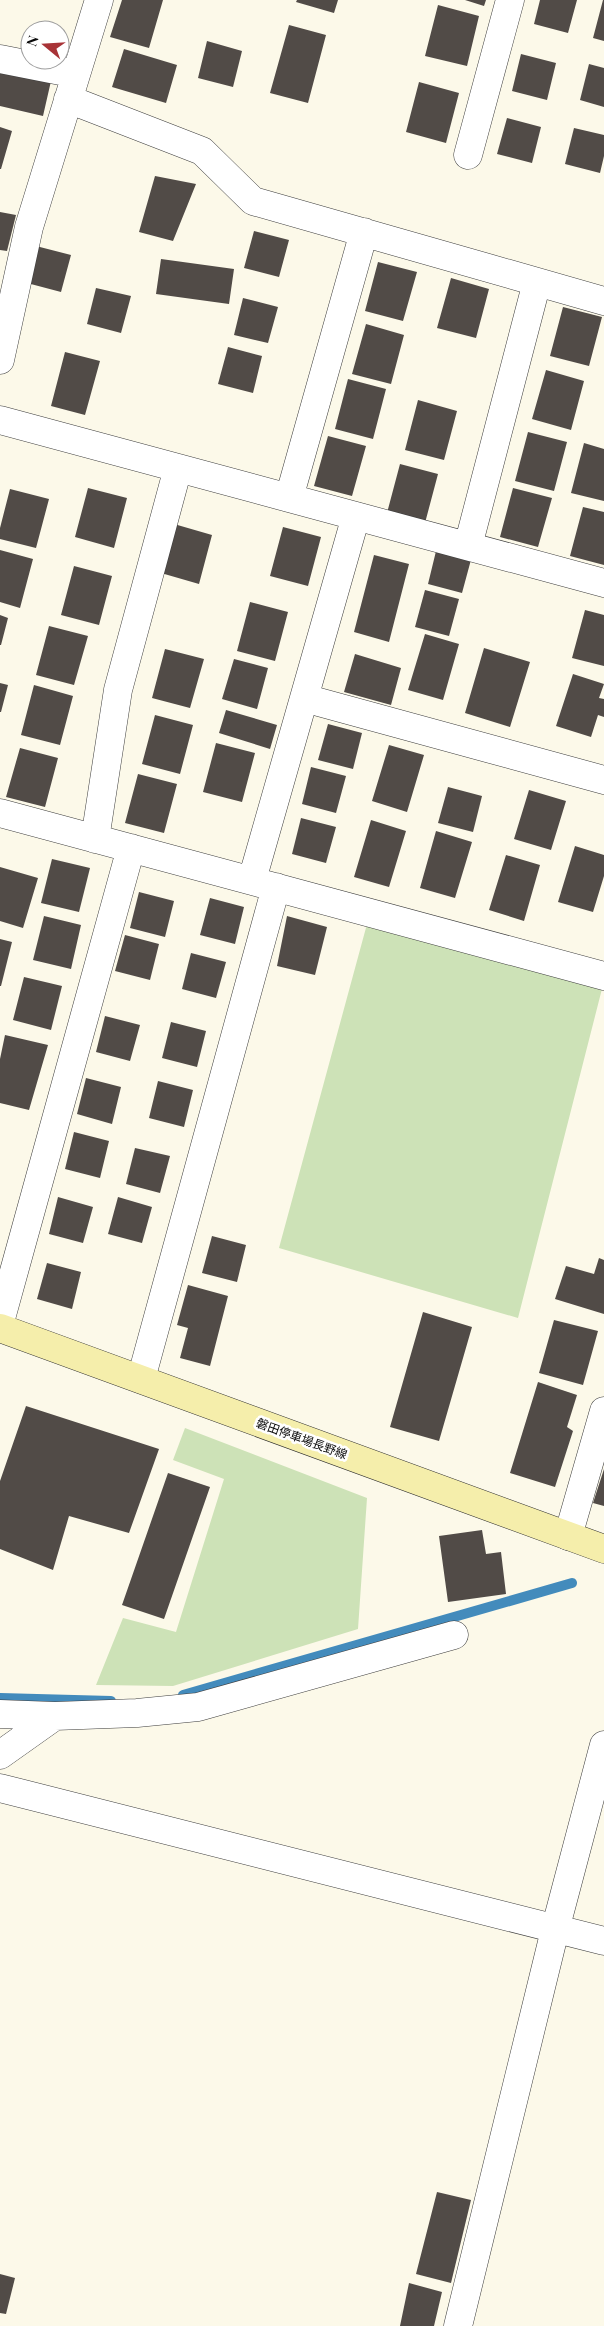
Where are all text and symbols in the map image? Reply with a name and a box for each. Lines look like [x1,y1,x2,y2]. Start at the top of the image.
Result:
north arrow [20,20,70,70]
text: N [22,33,43,49]
street label: 磐田停車場長野線 [254,1414,350,1462]

